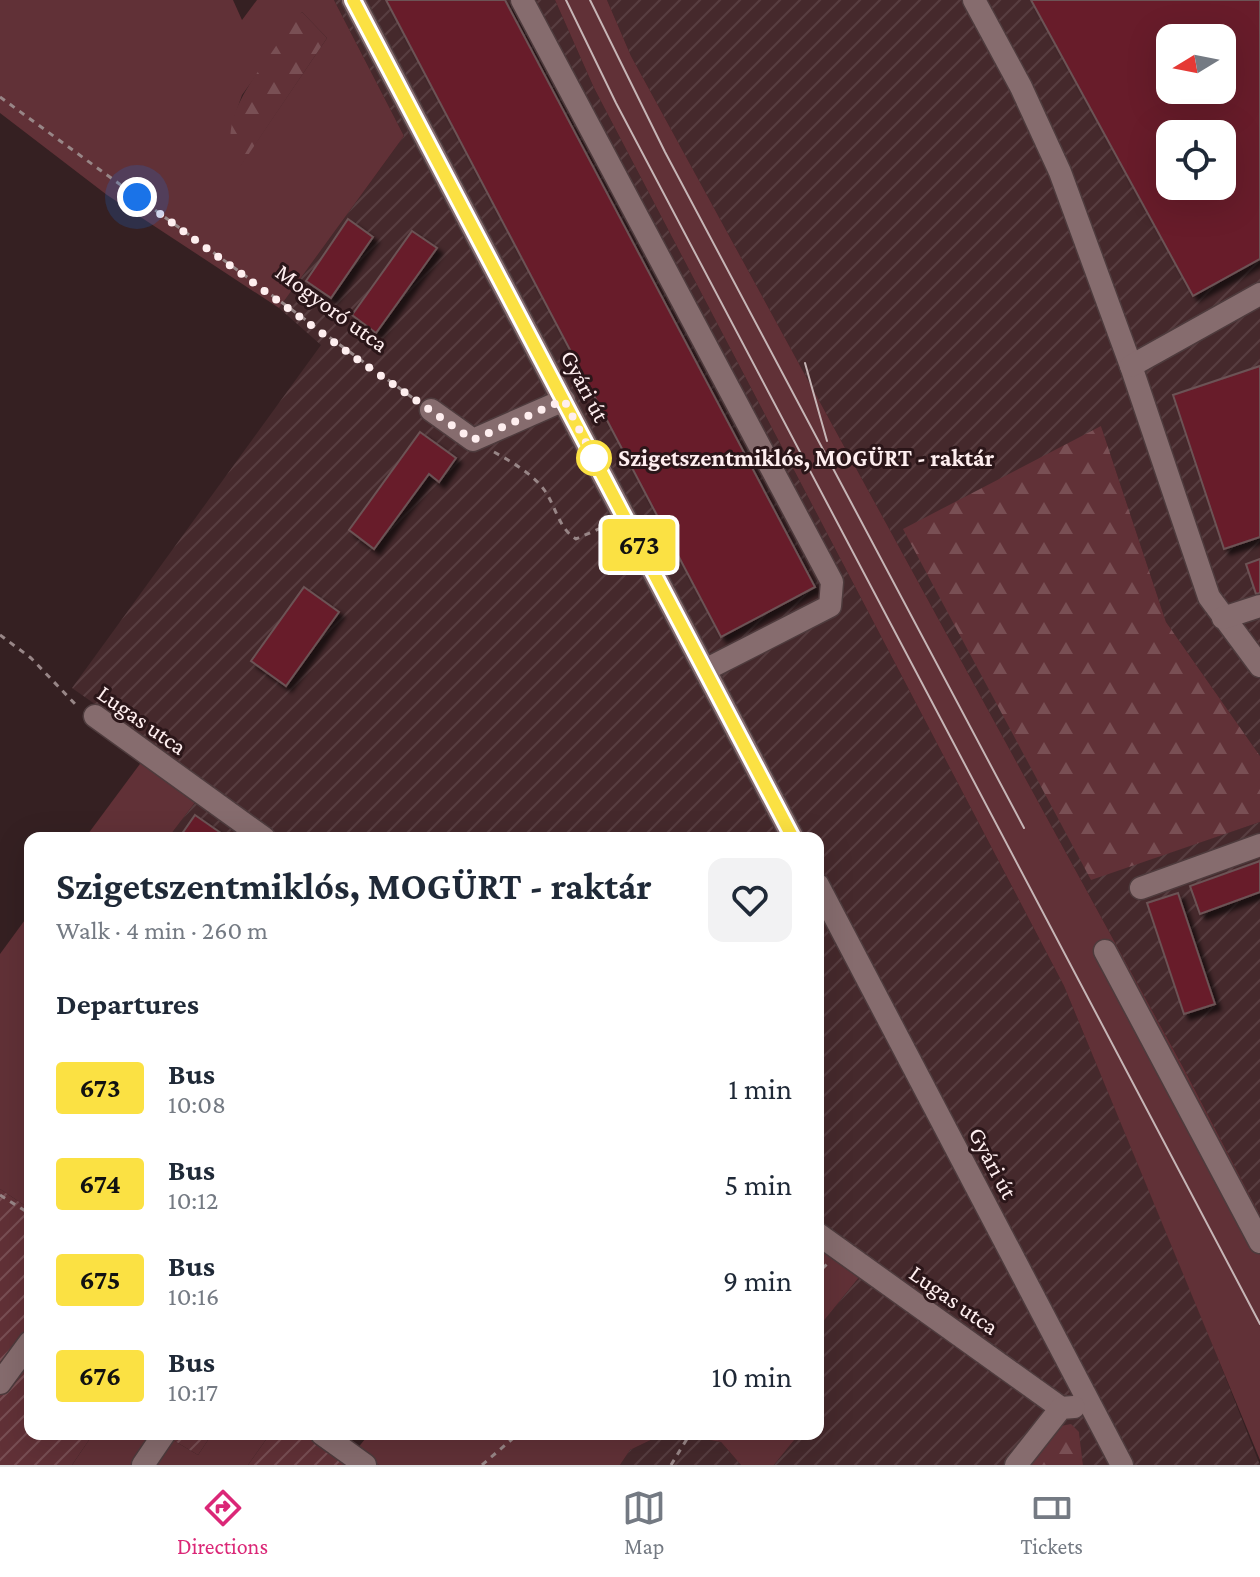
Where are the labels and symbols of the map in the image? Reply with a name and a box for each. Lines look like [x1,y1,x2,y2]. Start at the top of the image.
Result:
north arrow [1156,24,1236,104]
your location [117,177,157,217]
street label: Mogyoró utca [271,258,394,357]
street label: Gyári út [555,345,616,427]
marker: Szigetszentmiklós, MOGÜRT - raktár [577,441,611,475]
place label: Szigetszentmiklós, MOGÜRT - raktár [618,444,995,472]
line badge: 673 [593,519,685,571]
street label: Lugas utca [93,679,192,760]
street label: Gyári út [963,1122,1024,1204]
street label: Lugas utca [905,1259,1004,1340]

